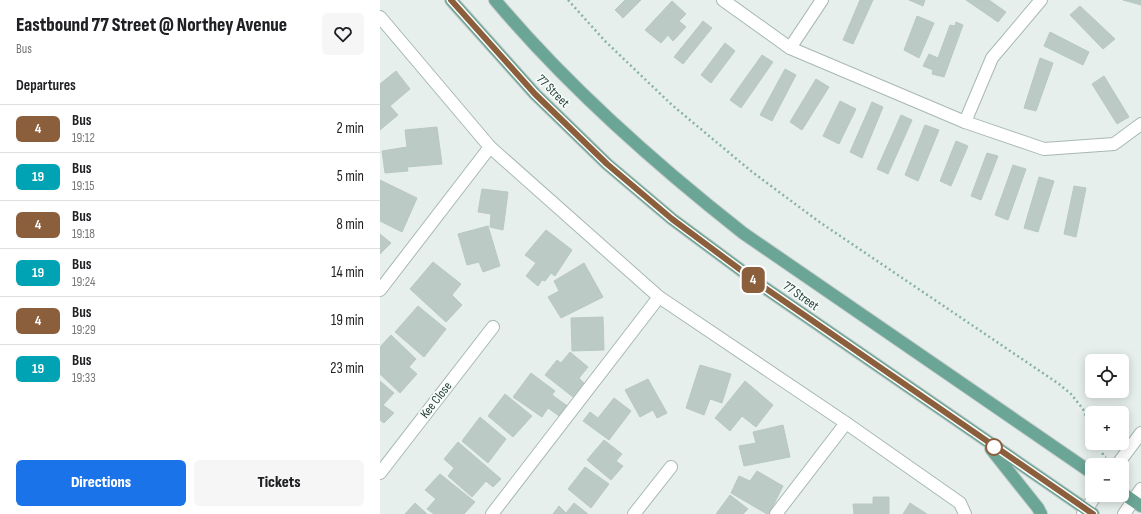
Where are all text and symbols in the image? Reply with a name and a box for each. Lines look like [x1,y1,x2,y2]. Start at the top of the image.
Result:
button: heart [322,13,364,55]
text: Eastbound 77 Street @ Northey Avenue [16,14,287,37]
text: Bus [16,41,32,57]
street label: 77 Street [533,71,573,111]
text: Departures [16,76,76,95]
text: Bus [72,111,91,130]
text: 2 min [337,119,364,138]
text: 4 [35,120,41,137]
text: 19:12 [72,130,95,146]
text: Bus [72,159,91,178]
text: 5 min [337,167,364,186]
text: 19 [32,168,44,185]
text: 19:15 [72,178,95,194]
text: Bus [72,207,91,226]
text: 8 min [336,215,364,234]
text: 4 [35,216,41,233]
text: 19:18 [72,226,95,242]
text: Bus [72,255,91,274]
text: 14 min [331,263,364,282]
text: 19 [32,264,44,281]
line badge: 4 [740,267,766,293]
text: 4 [750,271,756,288]
text: 19:24 [72,274,95,290]
street label: 77 Street [780,278,822,314]
text: Bus [72,303,91,322]
text: 19 min [331,311,364,330]
text: 4 [35,312,41,329]
text: 19:29 [72,322,96,338]
text: Bus [72,351,91,370]
map controls [1085,354,1129,502]
button: locate [1085,354,1129,398]
text: 23 min [330,359,364,378]
text: 19 [32,360,44,377]
text: 19:33 [72,370,96,386]
street label: Kee Close [417,378,455,422]
button: + [1085,406,1129,450]
unlabelled marker [985,438,1003,456]
button: − [1085,458,1129,502]
button: Directions [16,460,186,506]
button: Tickets [194,460,364,506]

